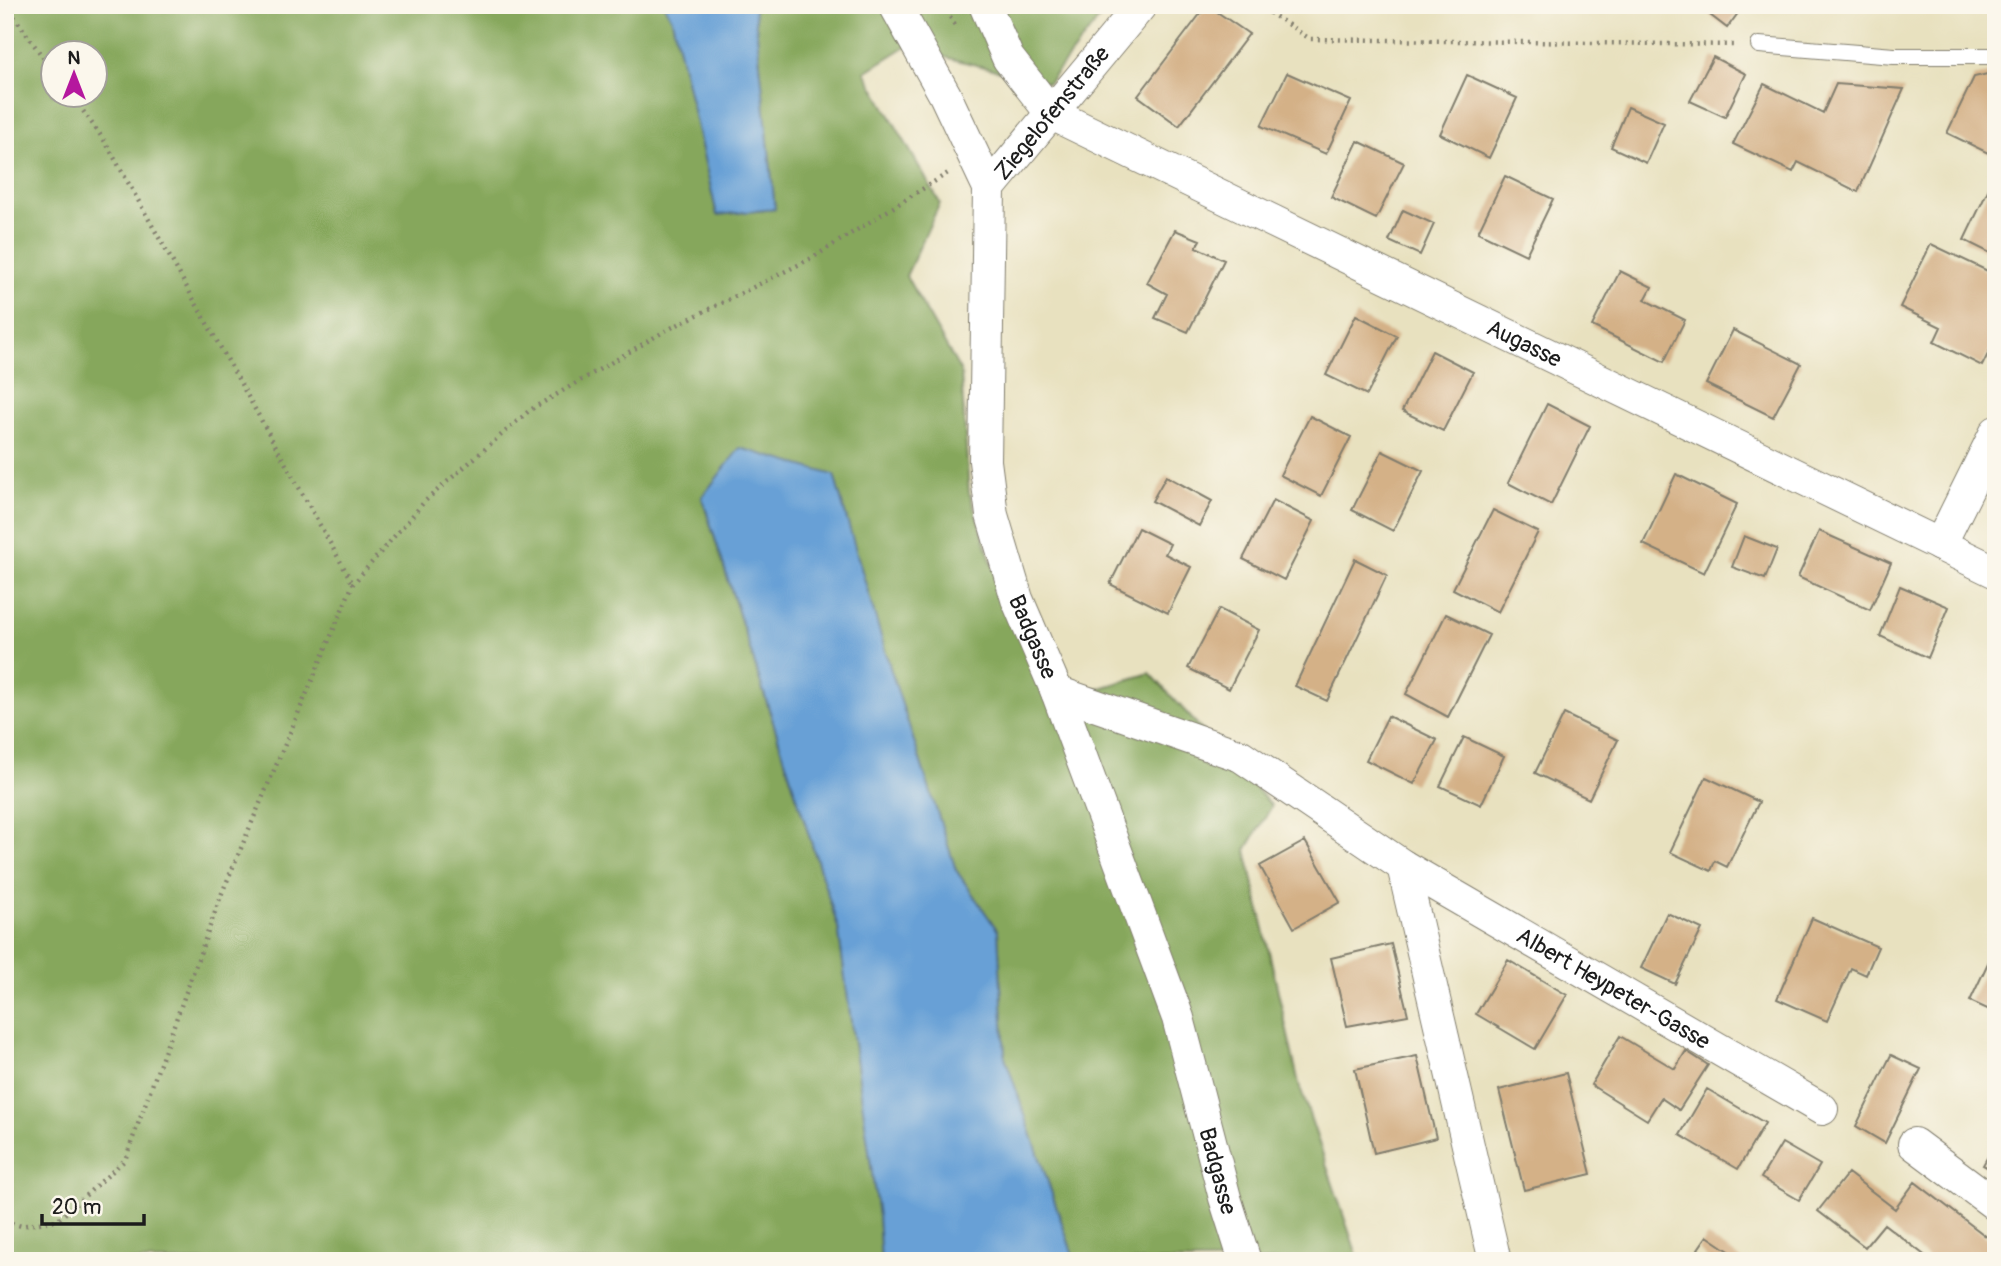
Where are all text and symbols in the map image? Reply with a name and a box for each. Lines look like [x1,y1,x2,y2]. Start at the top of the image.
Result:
north arrow [38,38,108,108]
street label: Ziegelofenstraße [988,39,1117,186]
text: N [68,46,81,70]
street label: Augasse [1482,313,1567,374]
street label: Badgasse [1002,590,1064,684]
street label: Albert Heypeter-Gasse [1511,921,1716,1056]
street label: Badgasse [1192,1124,1244,1219]
scale bar [42,1182,144,1226]
text: 20 m [52,1194,101,1221]

